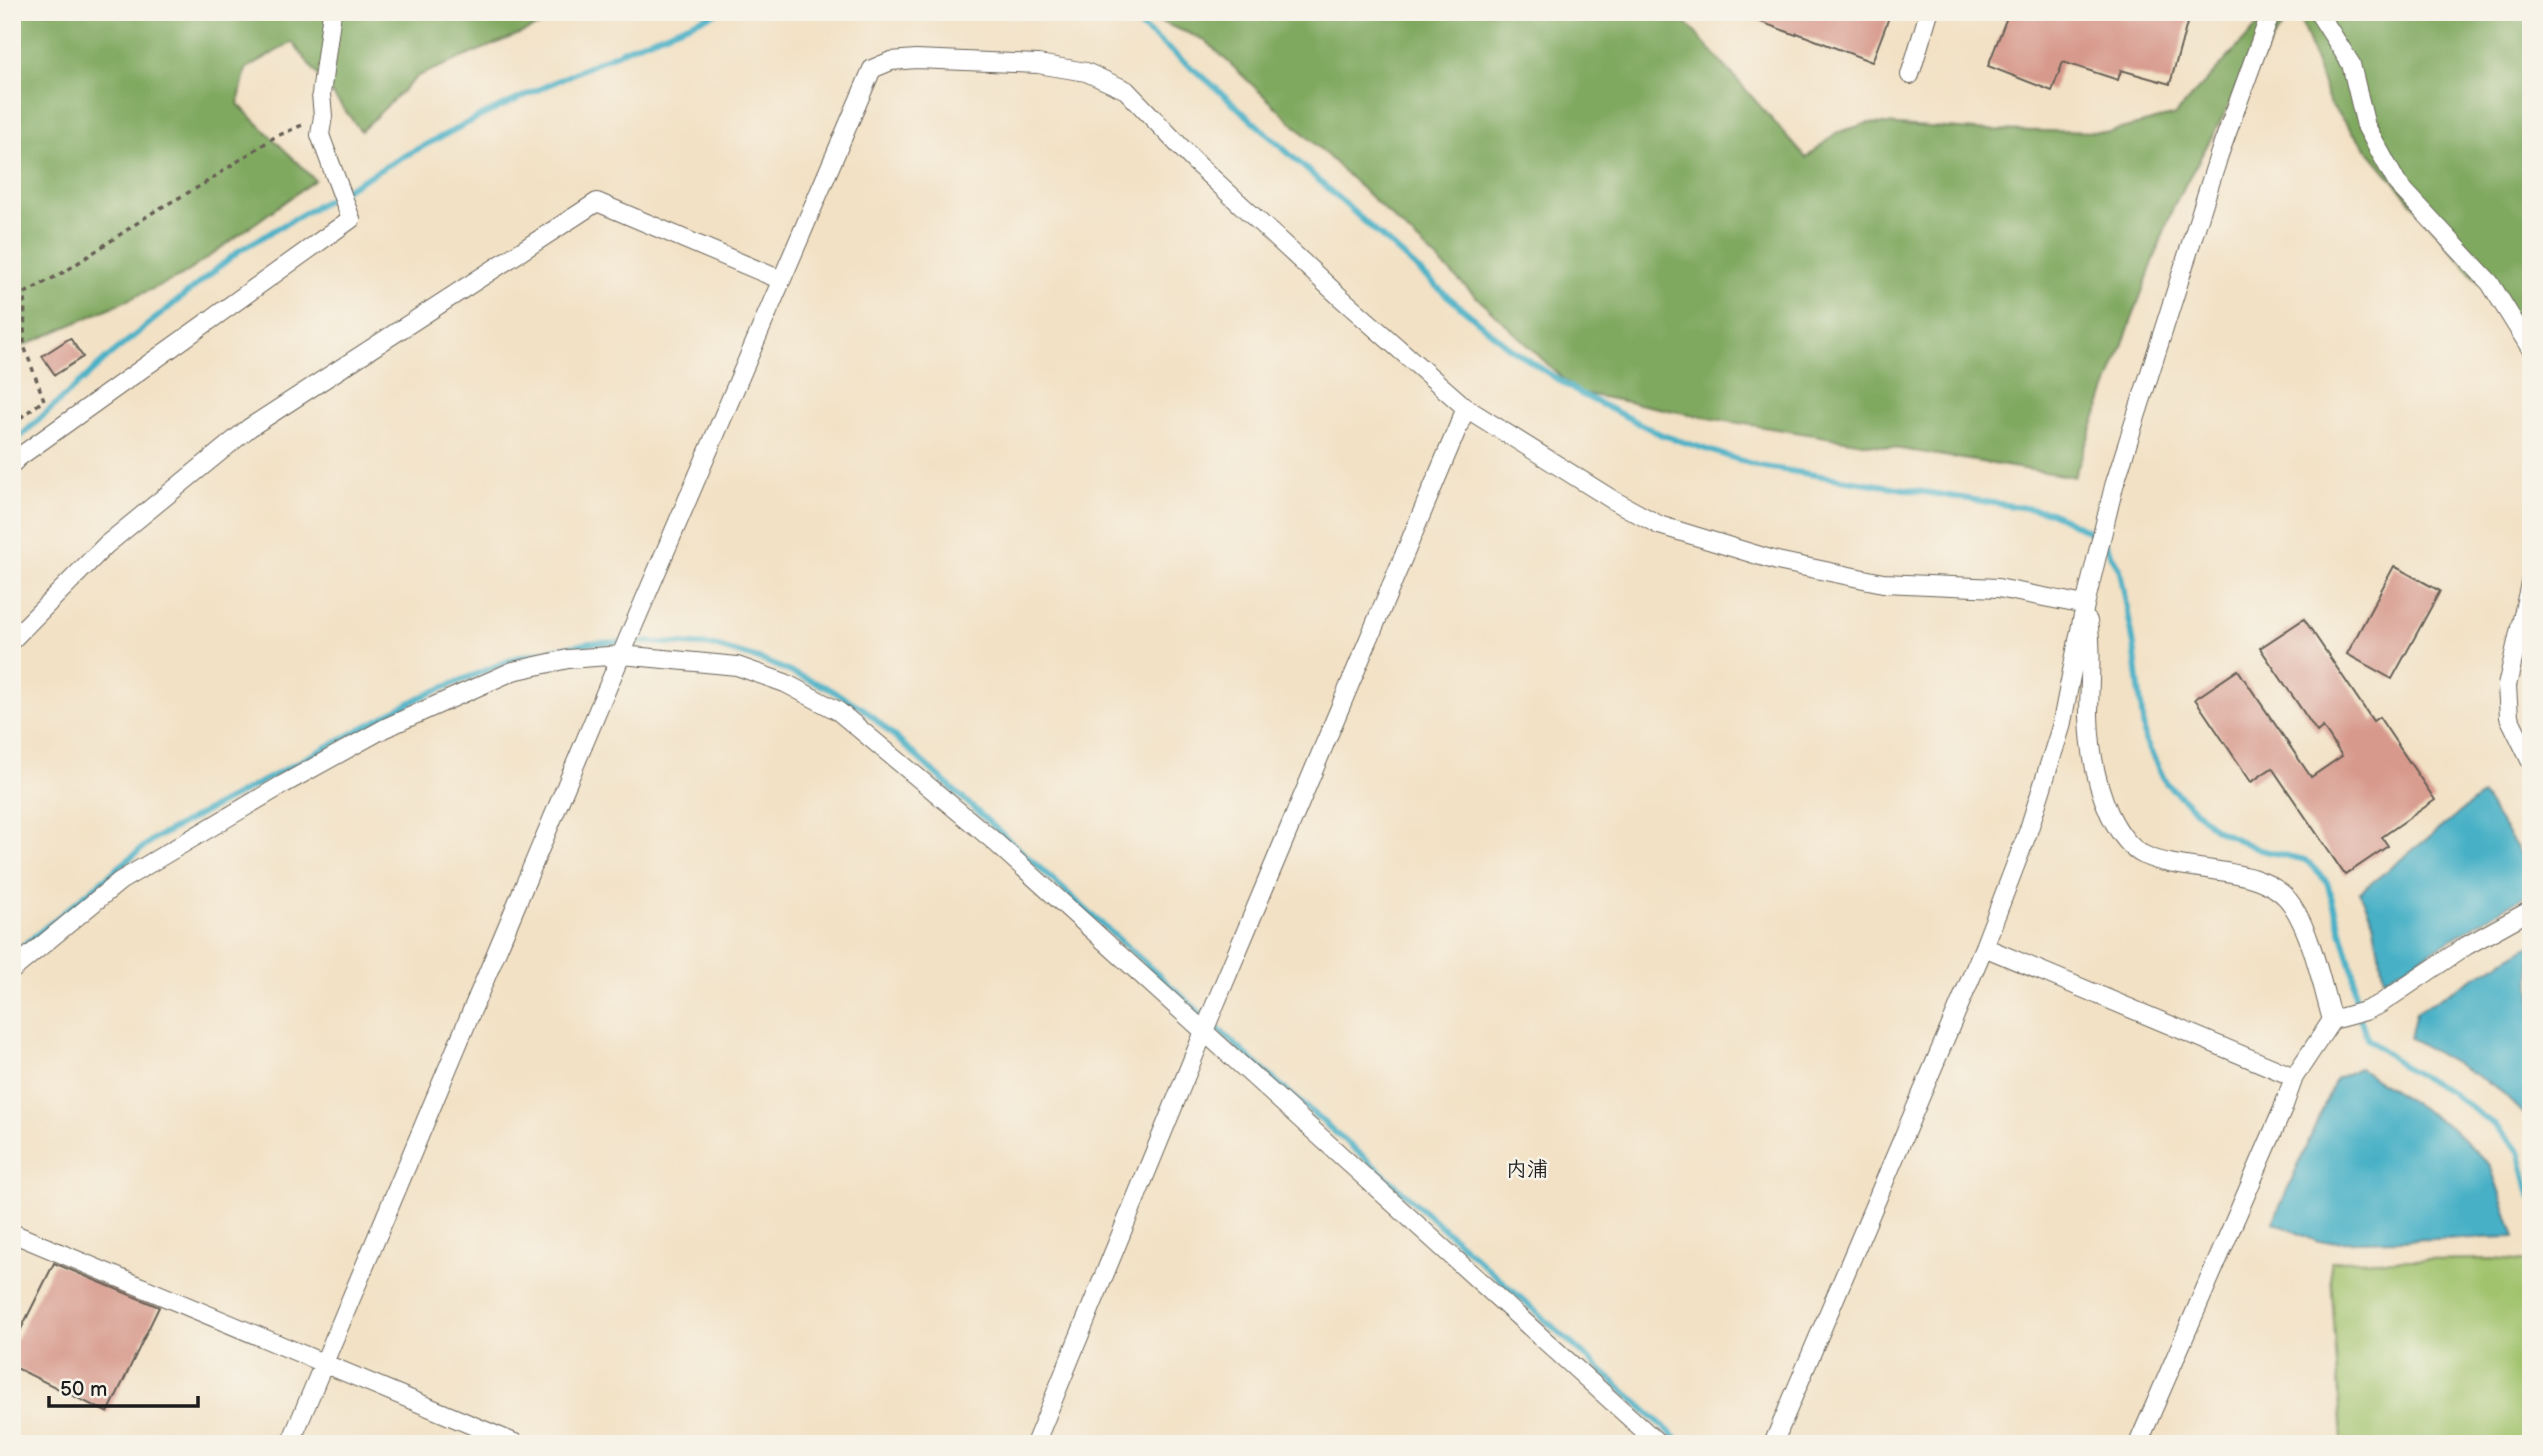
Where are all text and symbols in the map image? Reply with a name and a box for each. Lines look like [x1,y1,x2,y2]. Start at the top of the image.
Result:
district label: 内浦 [1506,1157,1548,1182]
scale bar [49,1365,198,1409]
text: 50 m [60,1377,107,1402]

